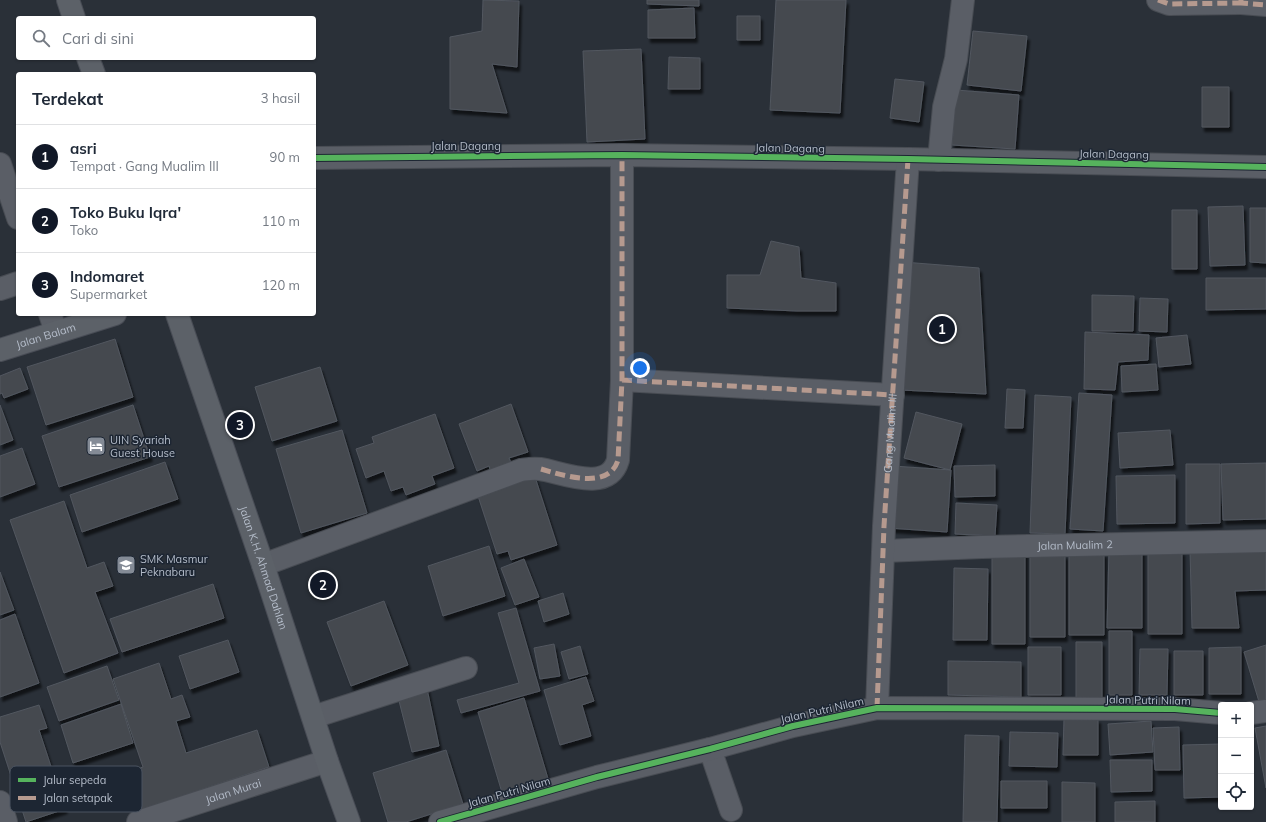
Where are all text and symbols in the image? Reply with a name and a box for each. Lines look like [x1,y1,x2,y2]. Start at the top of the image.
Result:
search box [16,16,316,60]
icon: search [30,27,52,49]
text: Cari di sini [62,29,134,48]
text: Terdekat [32,88,103,109]
text: 3 hasil [261,90,300,106]
text: asri [70,139,97,158]
street label: Jalan Dagang [431,139,501,153]
street label: Jalan Dagang [755,140,825,156]
street label: Jalan Dagang [1079,146,1149,162]
text: 1 [41,149,49,165]
text: 90 m [270,149,300,165]
text: Tempat · Gang Mualim III [70,158,219,174]
text: Toko Buku Iqra' [70,203,181,222]
text: 2 [41,213,49,229]
text: 110 m [262,213,300,229]
text: Toko [70,222,98,238]
text: Indomaret [70,267,144,286]
text: 3 [41,277,49,293]
text: 120 m [262,277,300,293]
text: Supermarket [70,286,147,302]
pin: 1 [929,314,955,344]
street label: Jalan Balam [14,320,77,352]
your location [630,358,650,378]
street label: Gang Mualim III [880,393,900,473]
pin: 3 [227,410,253,440]
place label: UIN Syariah Guest House [110,433,175,460]
hotel icon: UIN Syariah Guest House [85,435,107,457]
street label: Jalan K.H. Ahmad Dahlan [236,504,291,631]
street label: Jalan Mualim 2 [1037,537,1113,553]
place label: SMK Masmur Peknabaru [140,552,208,579]
school or university icon: SMK Masmur Peknabaru [115,554,137,576]
pin: 2 [310,570,336,600]
street label: Jalan Putri Nilam [1105,692,1191,708]
street label: Jalan Putri Nilam [779,694,865,726]
map controls [1218,702,1254,810]
button: + [1218,702,1254,738]
button: − [1218,738,1254,774]
legend [10,766,142,812]
text: Jalur sepeda [43,773,106,787]
street label: Jalan Putri Nilam [466,774,552,810]
button: locate [1218,774,1254,810]
street label: Jalan Murai [204,776,263,807]
text: Jalan setapak [43,791,113,805]

